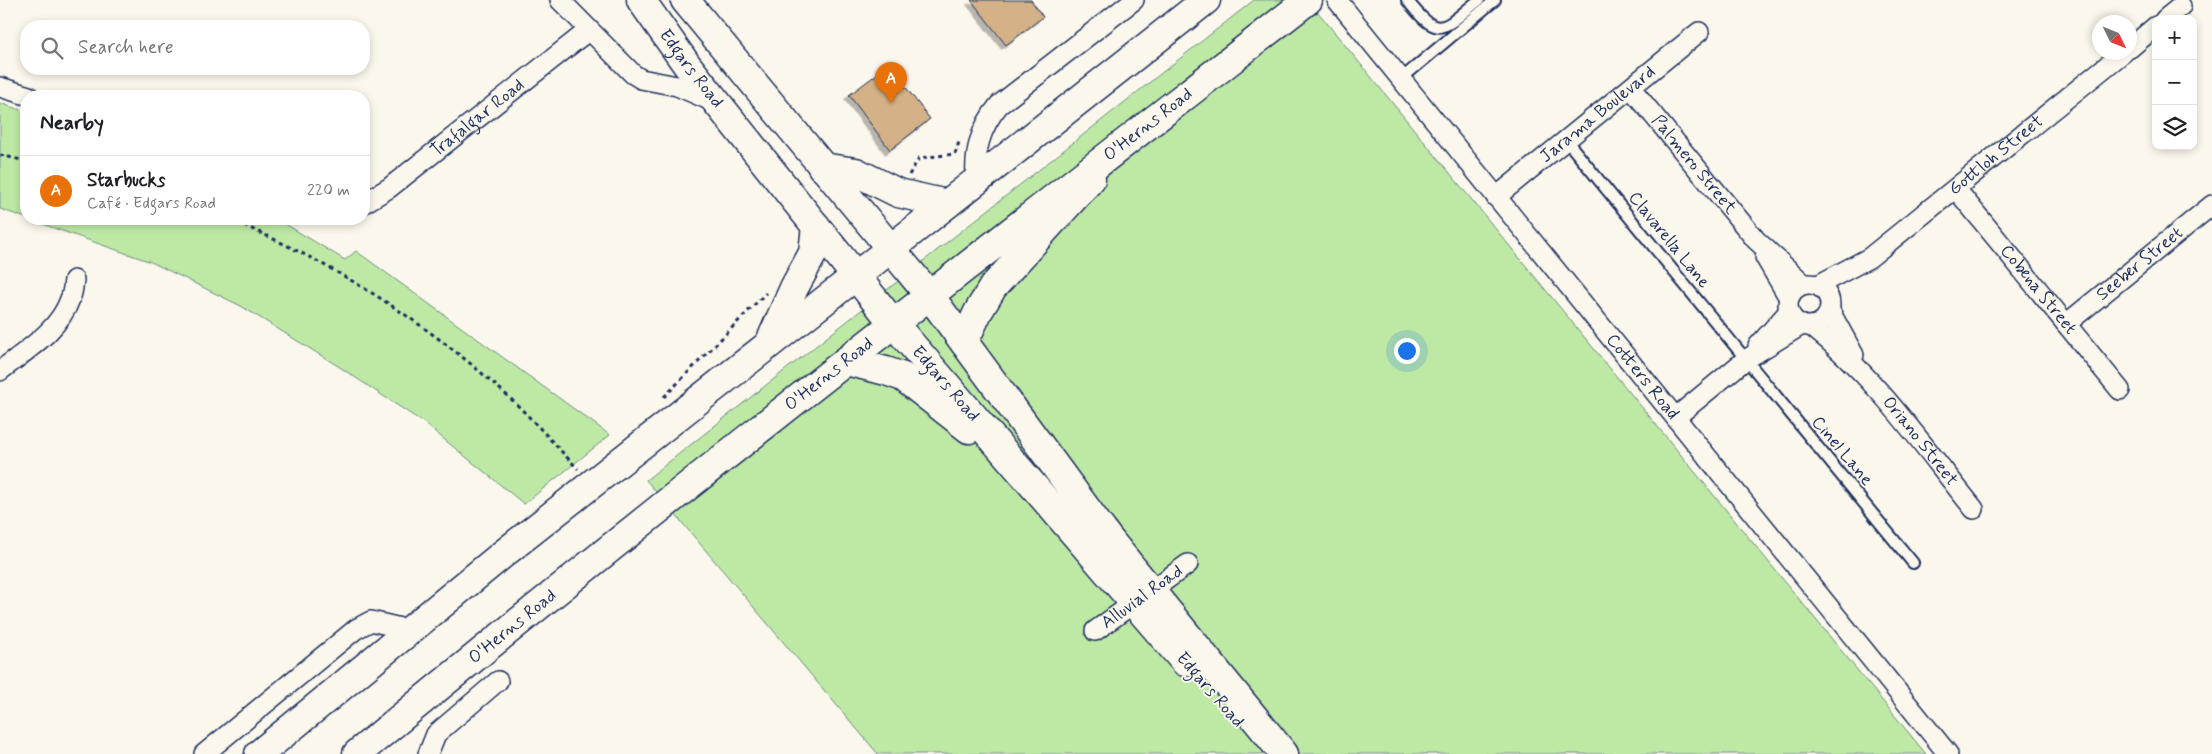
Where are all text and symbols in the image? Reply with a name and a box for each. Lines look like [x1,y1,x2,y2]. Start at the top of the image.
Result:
north arrow [2092,15,2137,60]
map controls [2152,15,2197,150]
button: + [2152,15,2197,60]
search box [20,20,370,75]
street label: Edgars Road [653,24,729,113]
icon: search [38,34,66,62]
text: Search here [78,35,174,60]
street label: Jarama Boulevard [1535,60,1660,169]
button: − [2152,60,2197,105]
pin: A [875,62,907,103]
street label: Trafalgar Road [426,73,530,163]
street label: O'Herns Road [1099,82,1198,167]
button: layers [2152,105,2197,150]
text: Nearby [40,109,104,137]
street label: Palmero Street [1646,110,1742,220]
street label: Gottloh Street [1944,110,2048,201]
text: Starbucks [87,168,165,193]
text: A [51,180,61,201]
text: 220 m [307,180,350,201]
street label: Clavarella Lane [1622,187,1716,293]
text: Café · Edgars Road [87,193,216,214]
street label: Seeber Street [2091,221,2188,307]
street label: Cobena Street [1994,240,2082,340]
street label: Cotters Road [1600,329,1684,425]
street label: O'Herns Road [780,332,879,417]
your location [1394,338,1420,364]
street label: Edgars Road [906,341,985,427]
street label: Oriano Street [1877,391,1963,491]
street label: Cinel Lane [1806,411,1878,491]
street label: Alluvial Road [1096,559,1188,635]
street label: O'Herns Road [464,584,562,670]
street label: Edgars Road [1169,647,1250,734]

